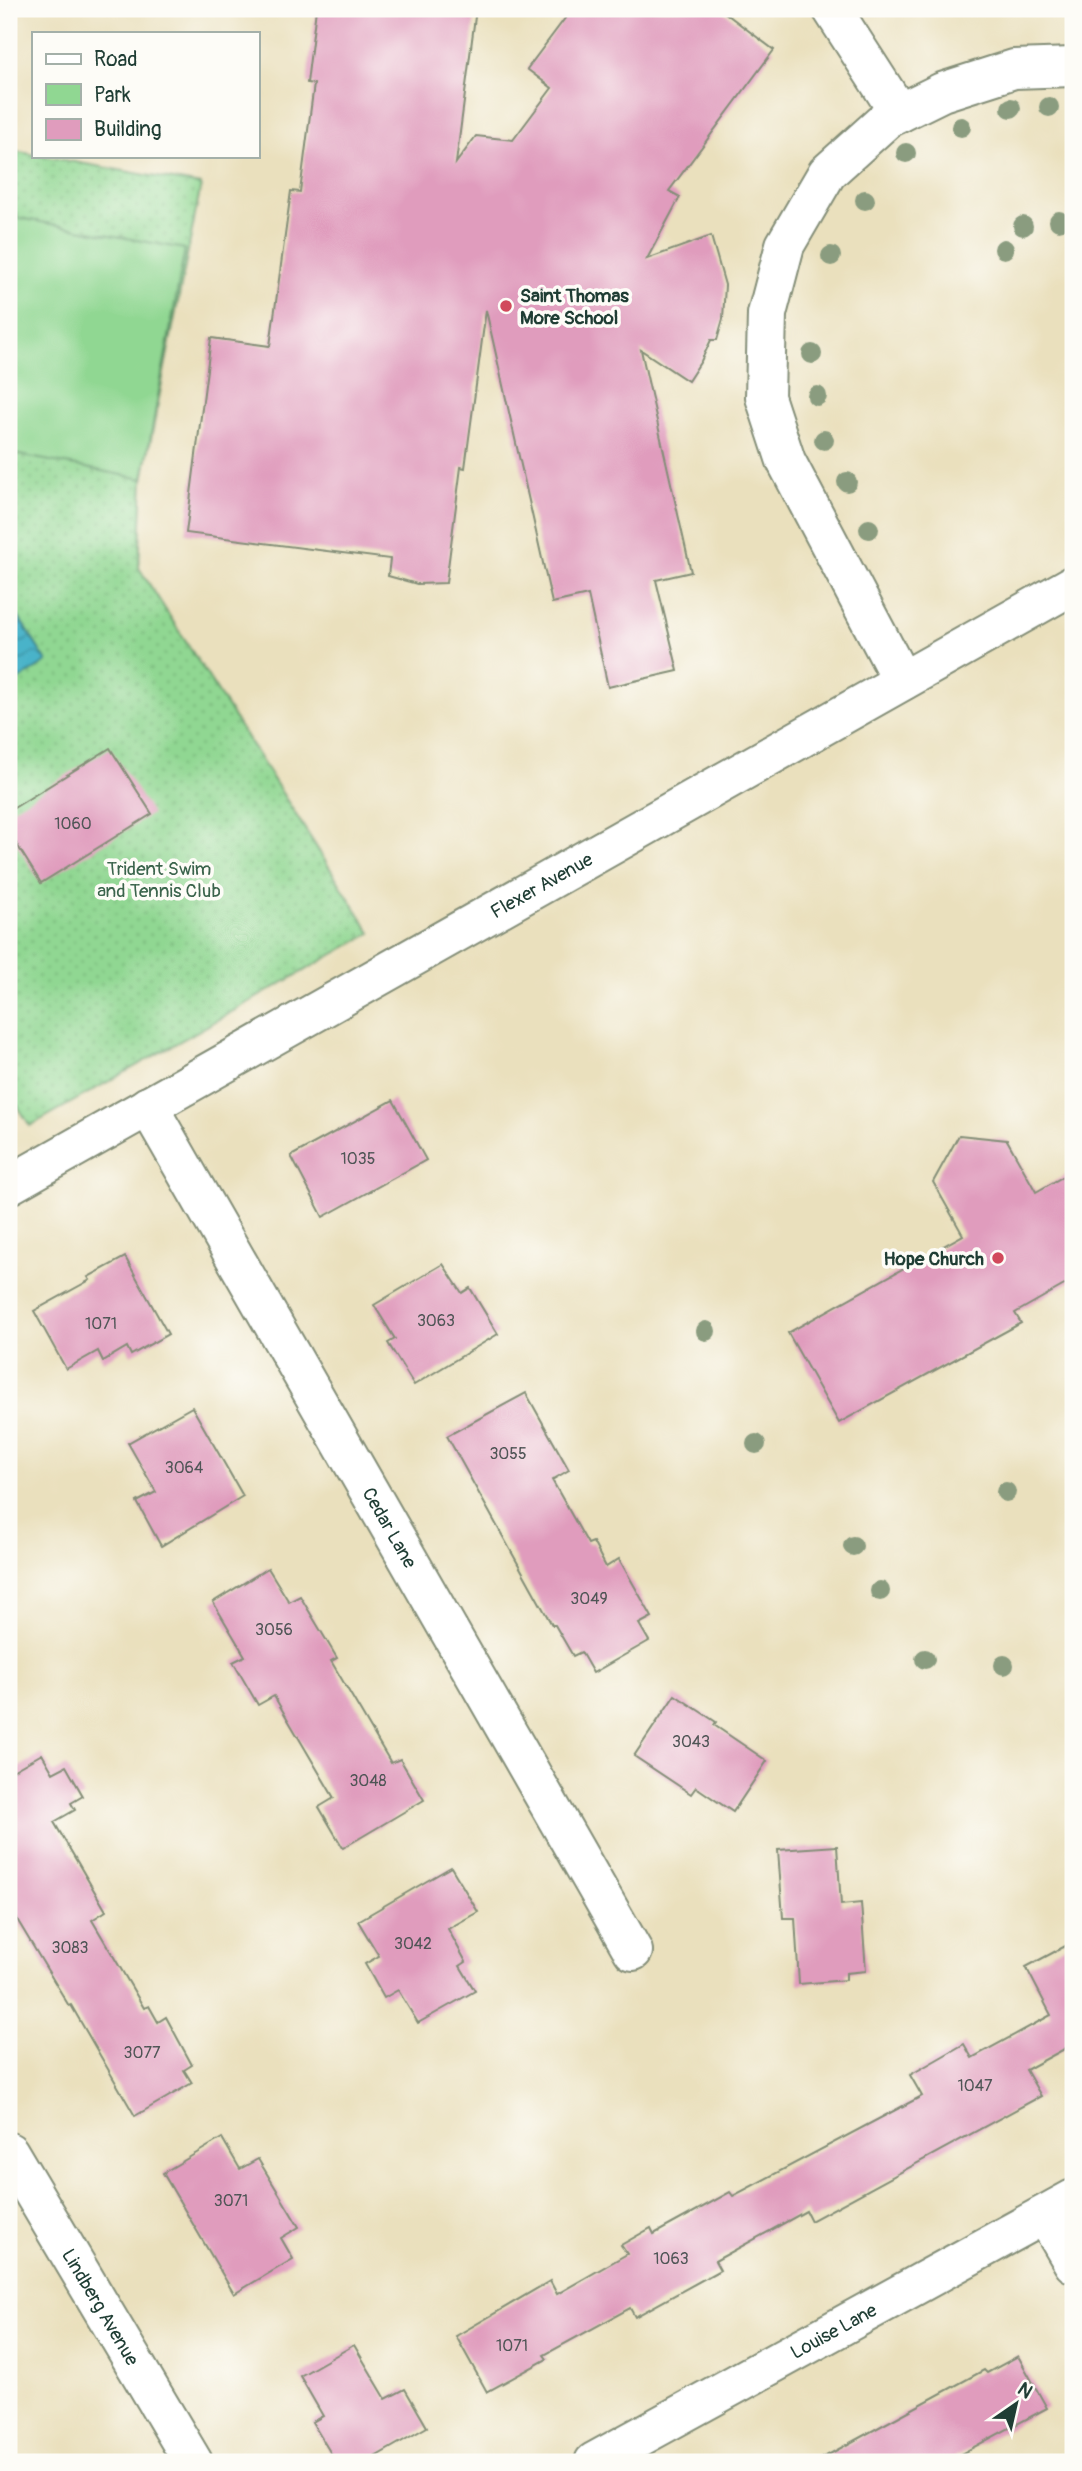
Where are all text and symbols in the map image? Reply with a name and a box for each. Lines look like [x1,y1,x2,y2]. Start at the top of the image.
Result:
legend [32,32,259,158]
text: Road [94,46,138,73]
text: Park [94,82,131,109]
text: Building [94,116,161,143]
place label: Saint Thomas More School [520,284,629,330]
marker: Saint Thomas More School [498,298,514,314]
house number: 1060 [54,814,92,834]
street label: Flexer Avenue [486,847,598,924]
park label: Trident Swim and Tennis Club [97,857,221,903]
house number: 1035 [341,1149,375,1169]
place label: Hope Church [884,1247,984,1271]
marker: Hope Church [990,1250,1006,1266]
house number: 3063 [417,1311,455,1331]
house number: 1071 [85,1314,117,1334]
house number: 3055 [489,1444,527,1464]
house number: 3064 [165,1458,203,1478]
street label: Cedar Lane [356,1483,422,1573]
house number: 3049 [570,1589,608,1609]
house number: 3056 [255,1620,293,1640]
house number: 3043 [672,1732,710,1752]
house number: 3048 [349,1771,387,1791]
house number: 3042 [394,1934,432,1954]
house number: 3083 [52,1938,88,1958]
house number: 3077 [124,2043,161,2063]
house number: 1047 [958,2076,993,2096]
house number: 3071 [214,2191,248,2211]
street label: Lindberg Avenue [56,2245,144,2371]
house number: 1063 [653,2249,689,2269]
street label: Louise Lane [786,2298,882,2365]
house number: 1071 [496,2336,528,2356]
north arrow [981,2370,1050,2440]
text: N [1013,2377,1037,2404]

